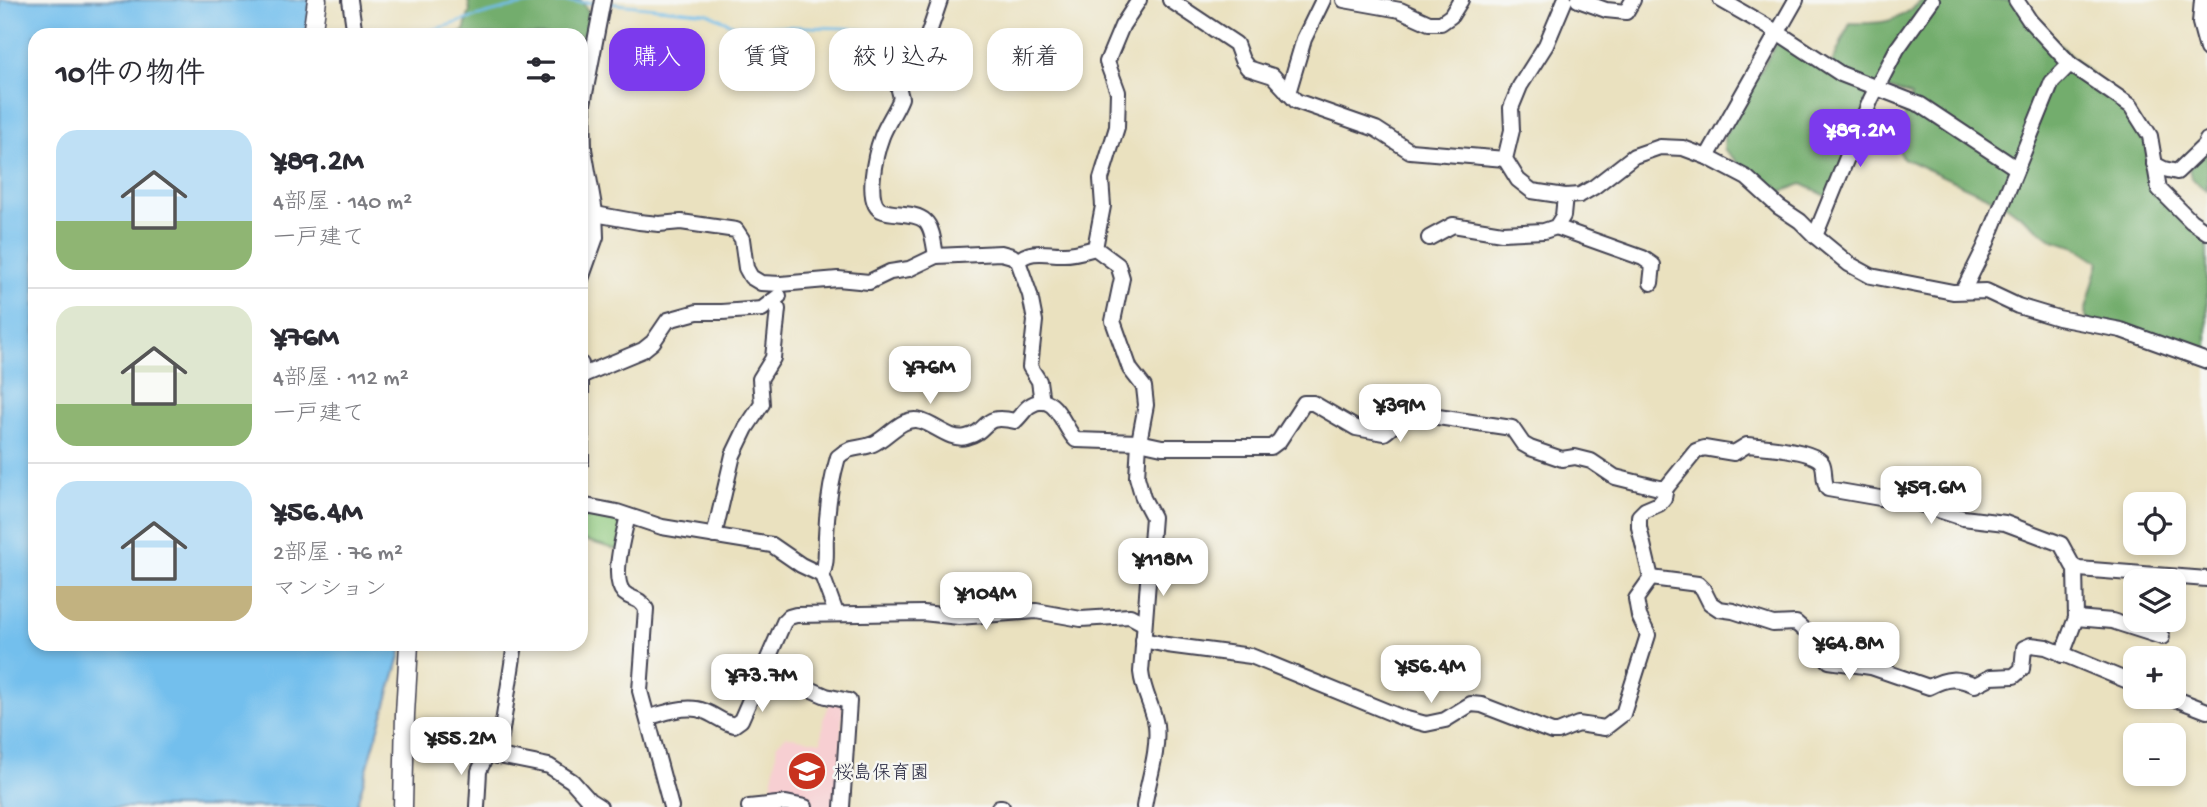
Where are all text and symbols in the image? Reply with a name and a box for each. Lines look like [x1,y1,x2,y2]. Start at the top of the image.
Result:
chip: 購入 [609,28,705,91]
chip: 賃貸 [719,28,815,91]
chip: 絞り込み [829,28,973,91]
chip: 新着 [987,28,1083,91]
icon: filters [522,51,560,89]
text: 10件の物件 [56,59,205,94]
pin: ¥89.2M [1803,110,1917,169]
text: ¥89.2M [1825,118,1895,145]
text: ¥89.2M [273,146,363,181]
icon: home [112,158,196,242]
text: 4部屋 · 140 m² [273,190,412,217]
text: 一戸建て [273,226,365,253]
text: ¥76M [273,322,339,357]
icon: home [112,334,196,418]
pin: ¥76M [889,346,971,406]
text: ¥76M [905,355,955,382]
text: 4部屋 · 112 m² [273,366,409,393]
pin: ¥39M [1359,384,1441,444]
text: ¥39M [1375,393,1425,420]
text: 一戸建て [273,402,365,429]
pin: ¥59.6M [1874,466,1988,526]
text: ¥59.6M [1896,475,1966,502]
map controls [2123,492,2186,786]
button: locate [2123,492,2186,555]
text: ¥56.4M [273,497,362,532]
icon: home [112,509,196,593]
pin: ¥118M [1114,538,1212,598]
text: 2部屋 · 76 m² [273,541,403,568]
text: ¥118M [1134,547,1192,574]
button: layers [2123,569,2186,632]
pin: ¥104M [937,572,1035,632]
text: マンション [273,577,387,604]
text: ¥104M [956,581,1016,608]
pin: ¥64.8M [1792,622,1906,682]
text: ¥64.8M [1815,631,1884,658]
pin: ¥56.4M [1374,646,1488,705]
button: + [2123,646,2186,709]
pin: ¥73.7M [705,654,819,714]
text: ¥56.4M [1397,654,1465,681]
text: ¥73.7M [727,663,797,690]
pin: ¥55.2M [404,718,518,777]
button: − [2123,723,2186,786]
text: ¥55.2M [426,726,496,753]
school or university icon: 桜島保育園 [786,750,828,792]
place label: 桜島保育園 [834,762,929,786]

